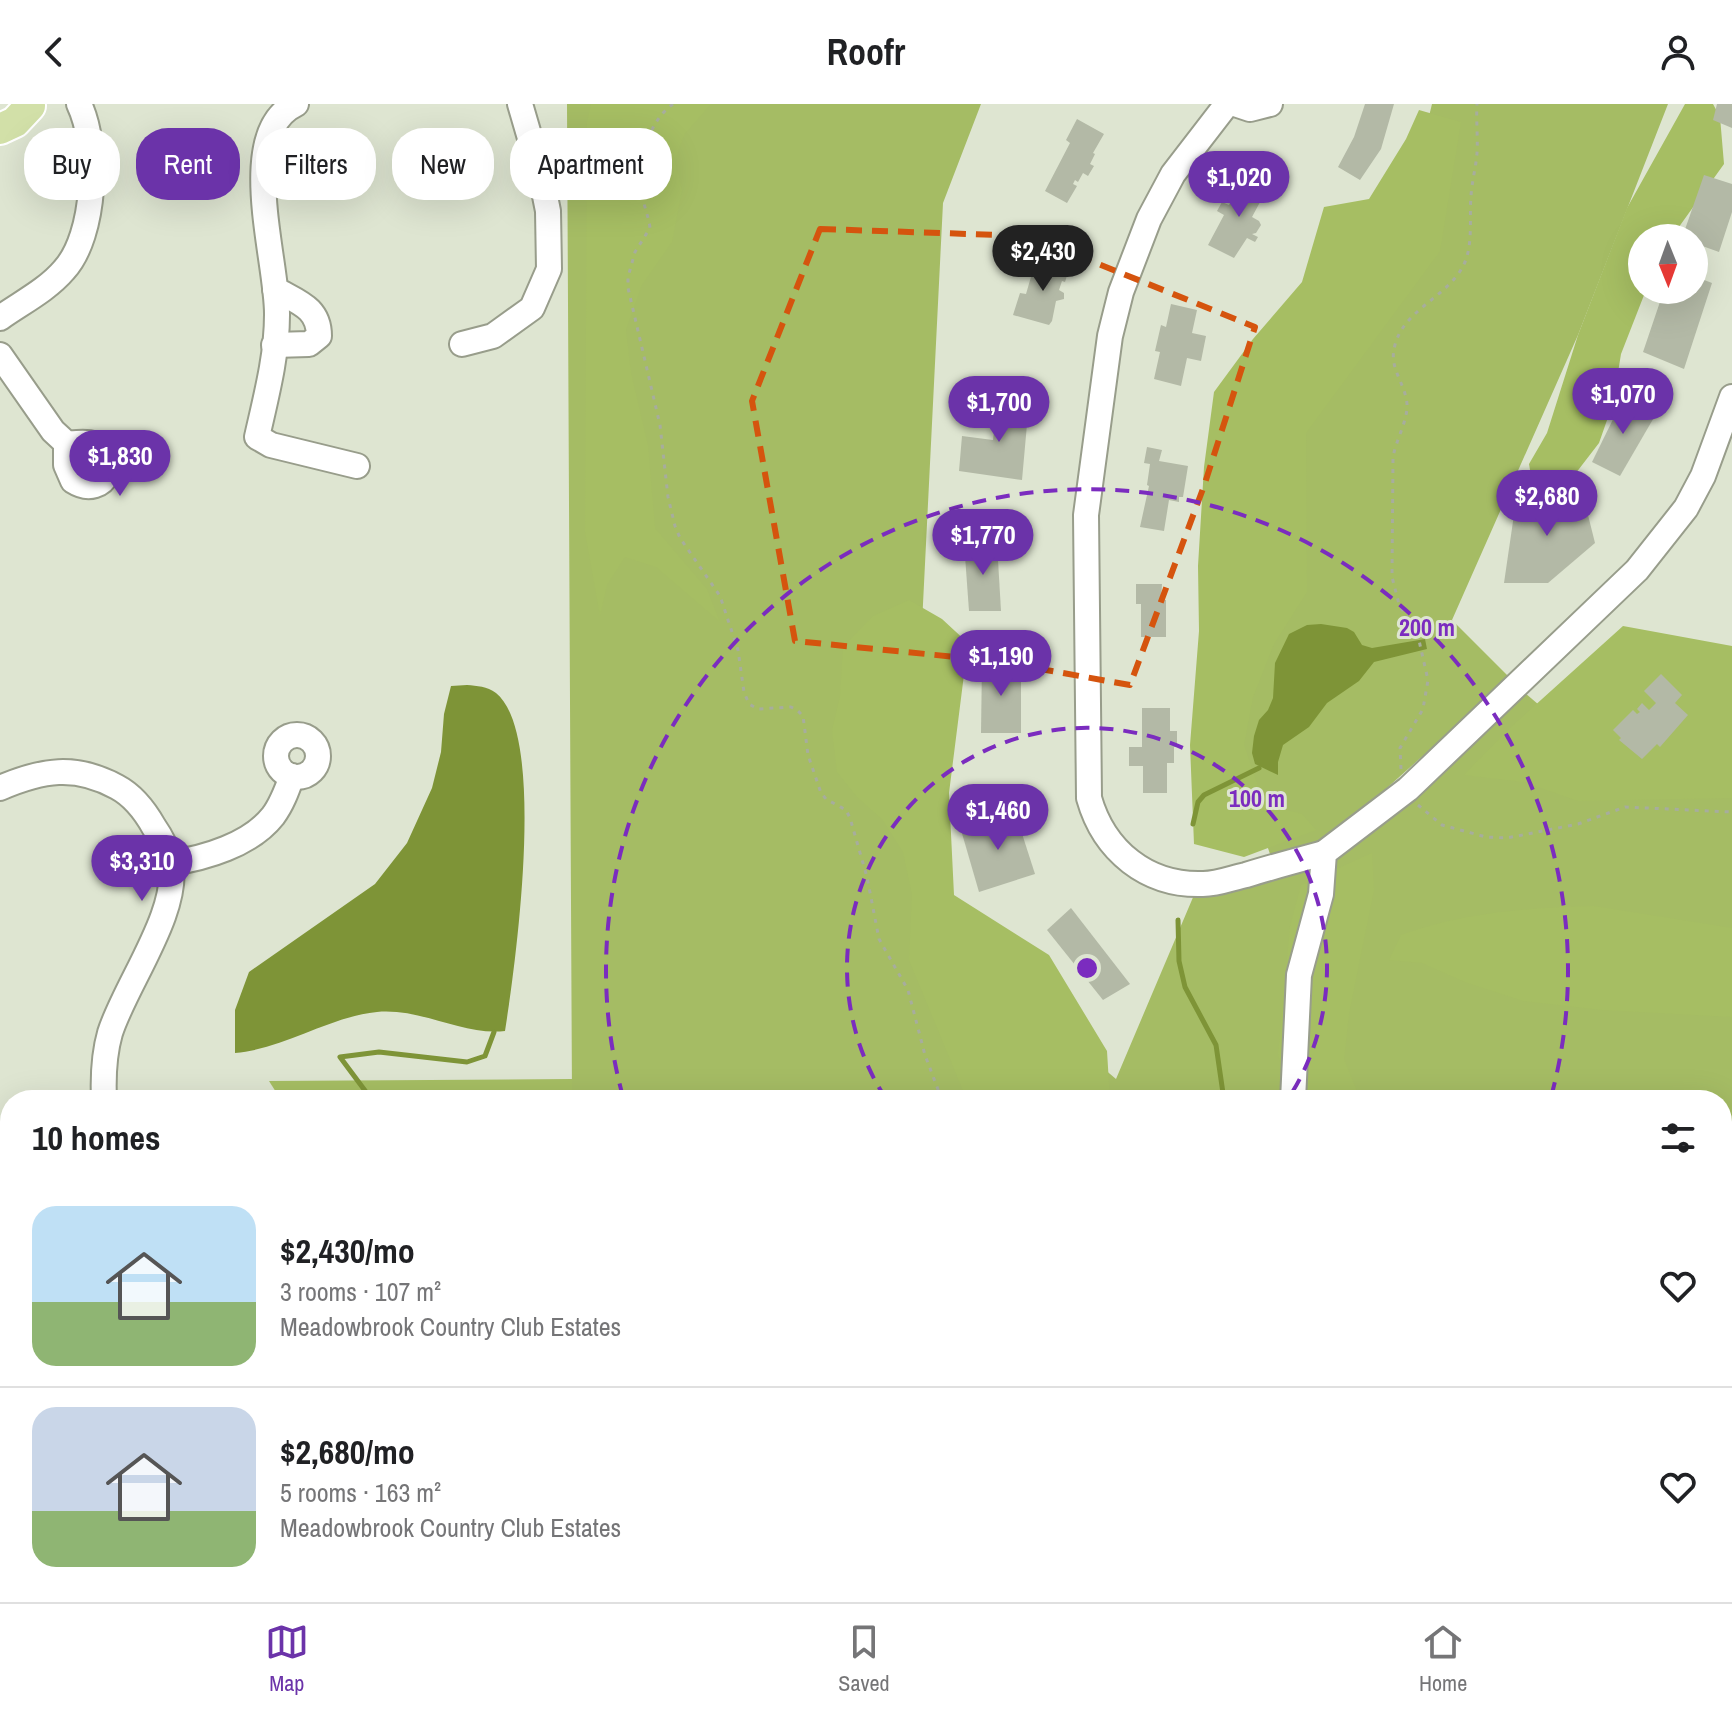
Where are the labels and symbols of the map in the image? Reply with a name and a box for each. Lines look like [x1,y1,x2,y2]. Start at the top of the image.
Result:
pin: $1,020 [1174,151,1304,219]
north arrow [1628,224,1708,304]
pin: $2,430 [978,225,1108,293]
pin: $1,070 [1558,368,1688,436]
pin: $1,700 [934,376,1064,444]
pin: $1,830 [55,430,185,498]
pin: $2,680 [1482,470,1612,538]
pin: $1,770 [918,509,1048,577]
text: 200 m [1399,611,1455,643]
pin: $1,190 [936,630,1066,698]
text: 100 m [1229,782,1285,814]
pin: $1,460 [933,784,1063,852]
pin: $3,310 [77,835,207,903]
centre of rings [1073,954,1101,982]

